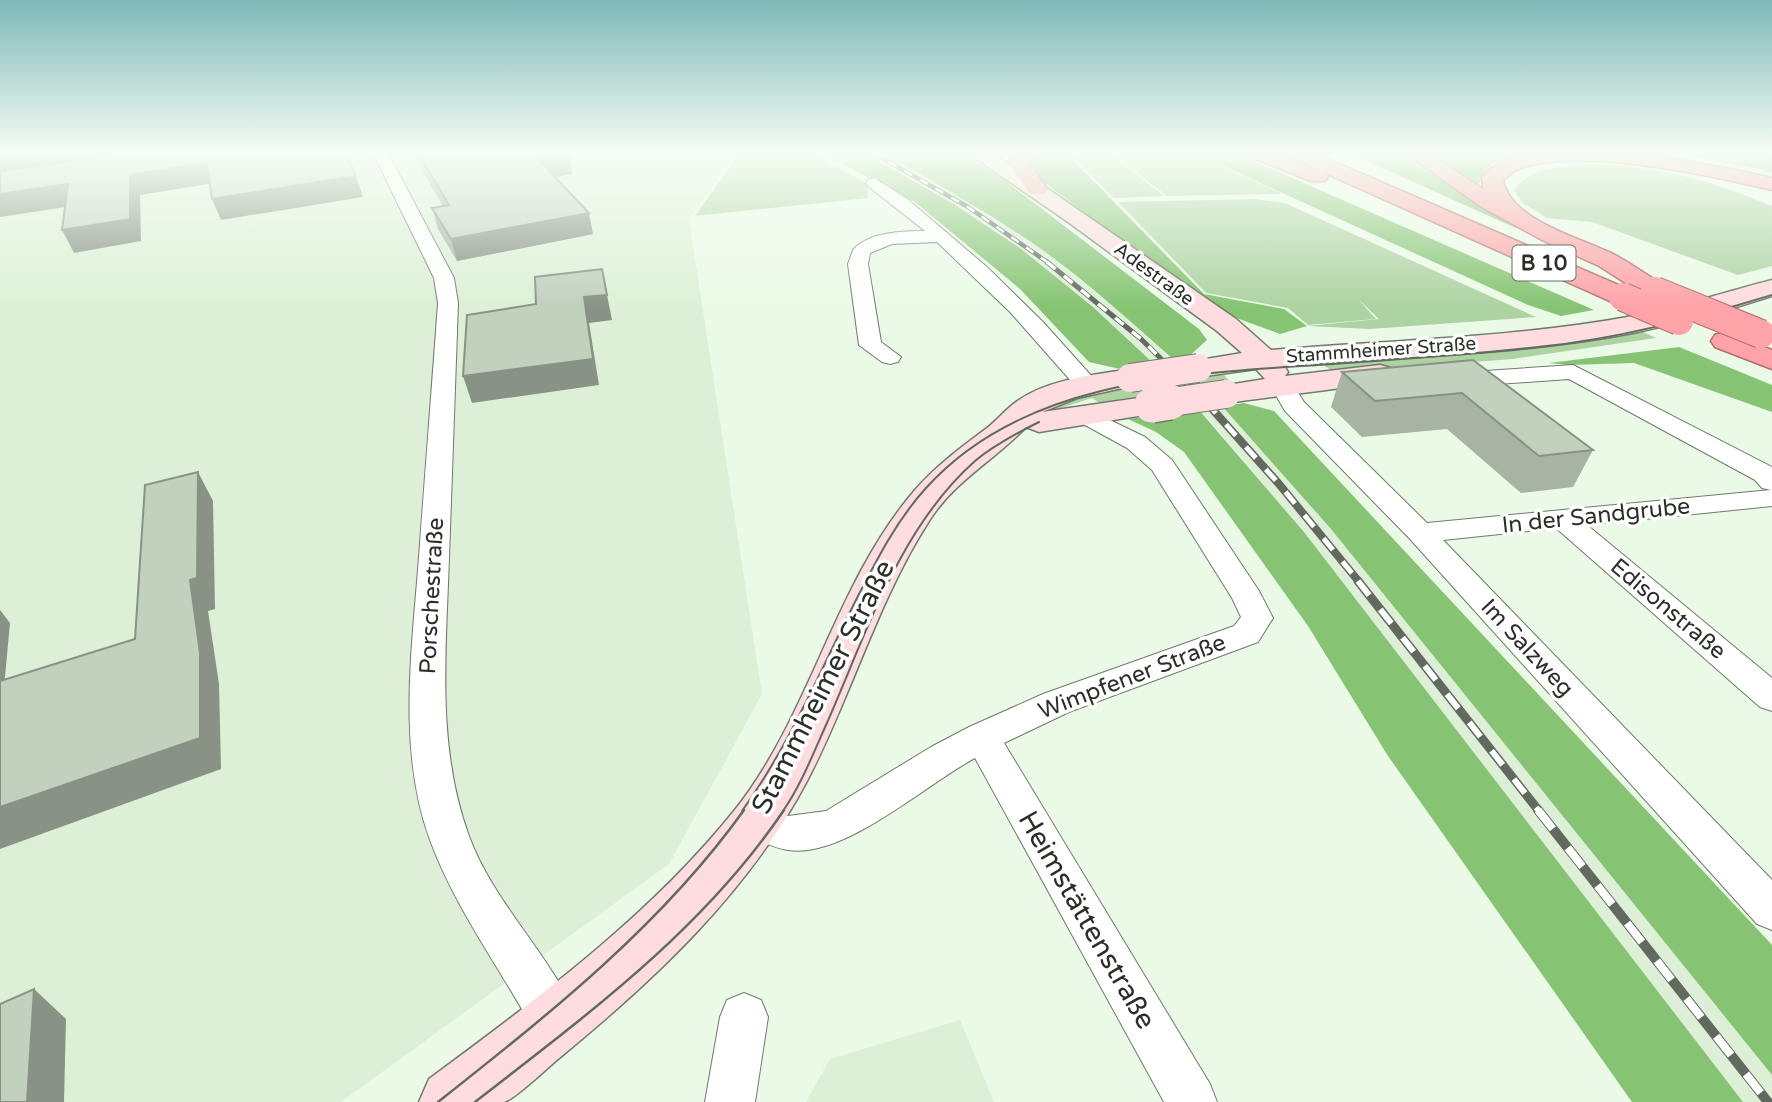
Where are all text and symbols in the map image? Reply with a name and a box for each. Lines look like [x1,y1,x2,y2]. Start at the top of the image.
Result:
street label: Adestraße [1110,238,1198,310]
road number: B 10 [1512,246,1576,280]
street label: Stammheimer Straße [1285,332,1477,368]
street label: In der Sandgrube [1500,492,1692,540]
street label: Porschestraße [414,517,450,675]
street label: Edisonstraße [1605,553,1731,665]
street label: Stammheimer Straße [744,554,902,820]
street label: Im Salzweg [1475,593,1579,703]
street label: Wimpfener Straße [1034,628,1230,726]
street label: Heimstättenstraße [1011,805,1163,1035]

